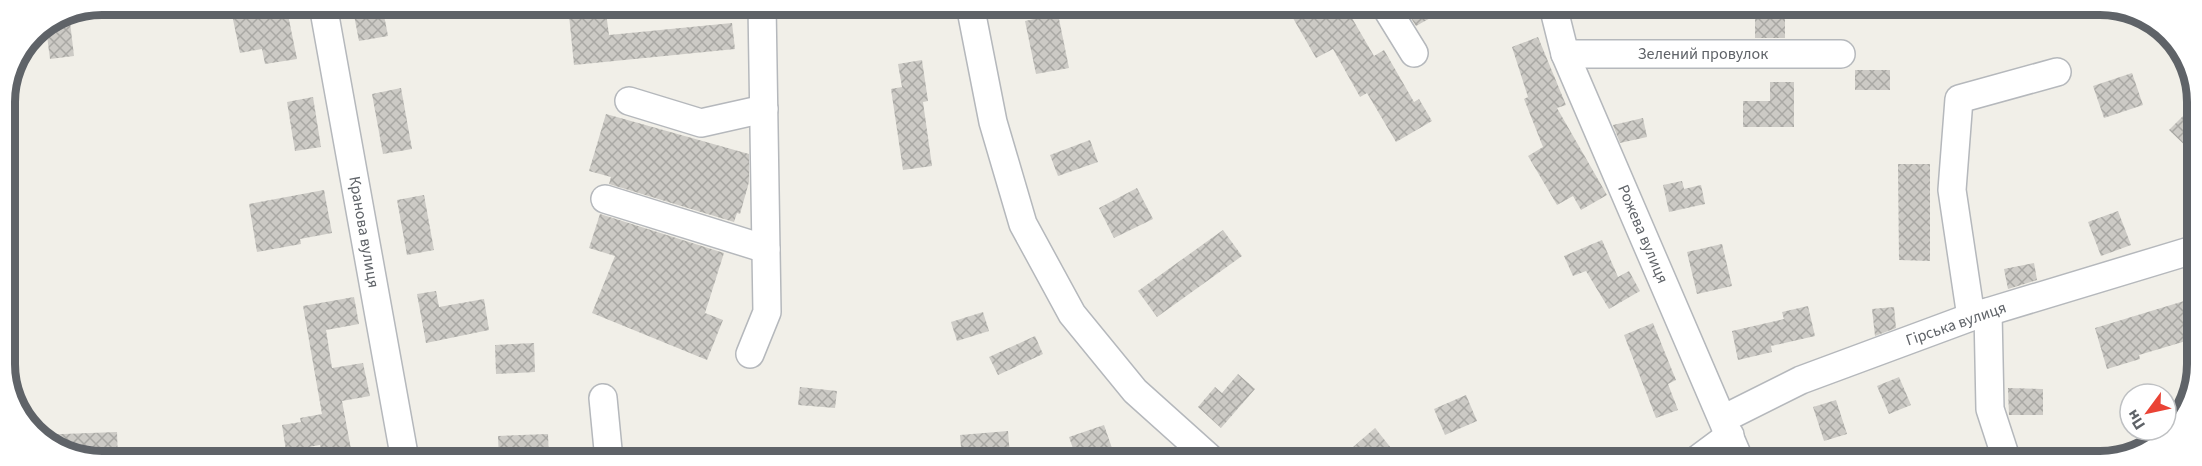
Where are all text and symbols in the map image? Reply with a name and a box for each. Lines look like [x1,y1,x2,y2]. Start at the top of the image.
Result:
street label: Зелений провулок [1638,43,1768,65]
street label: Кранова вулиця [343,174,385,290]
street label: Рожева вулиця [1612,181,1674,287]
street label: Гірська вулиця [1903,296,2009,352]
north arrow [2118,382,2178,442]
text: Пн [2122,405,2151,434]

